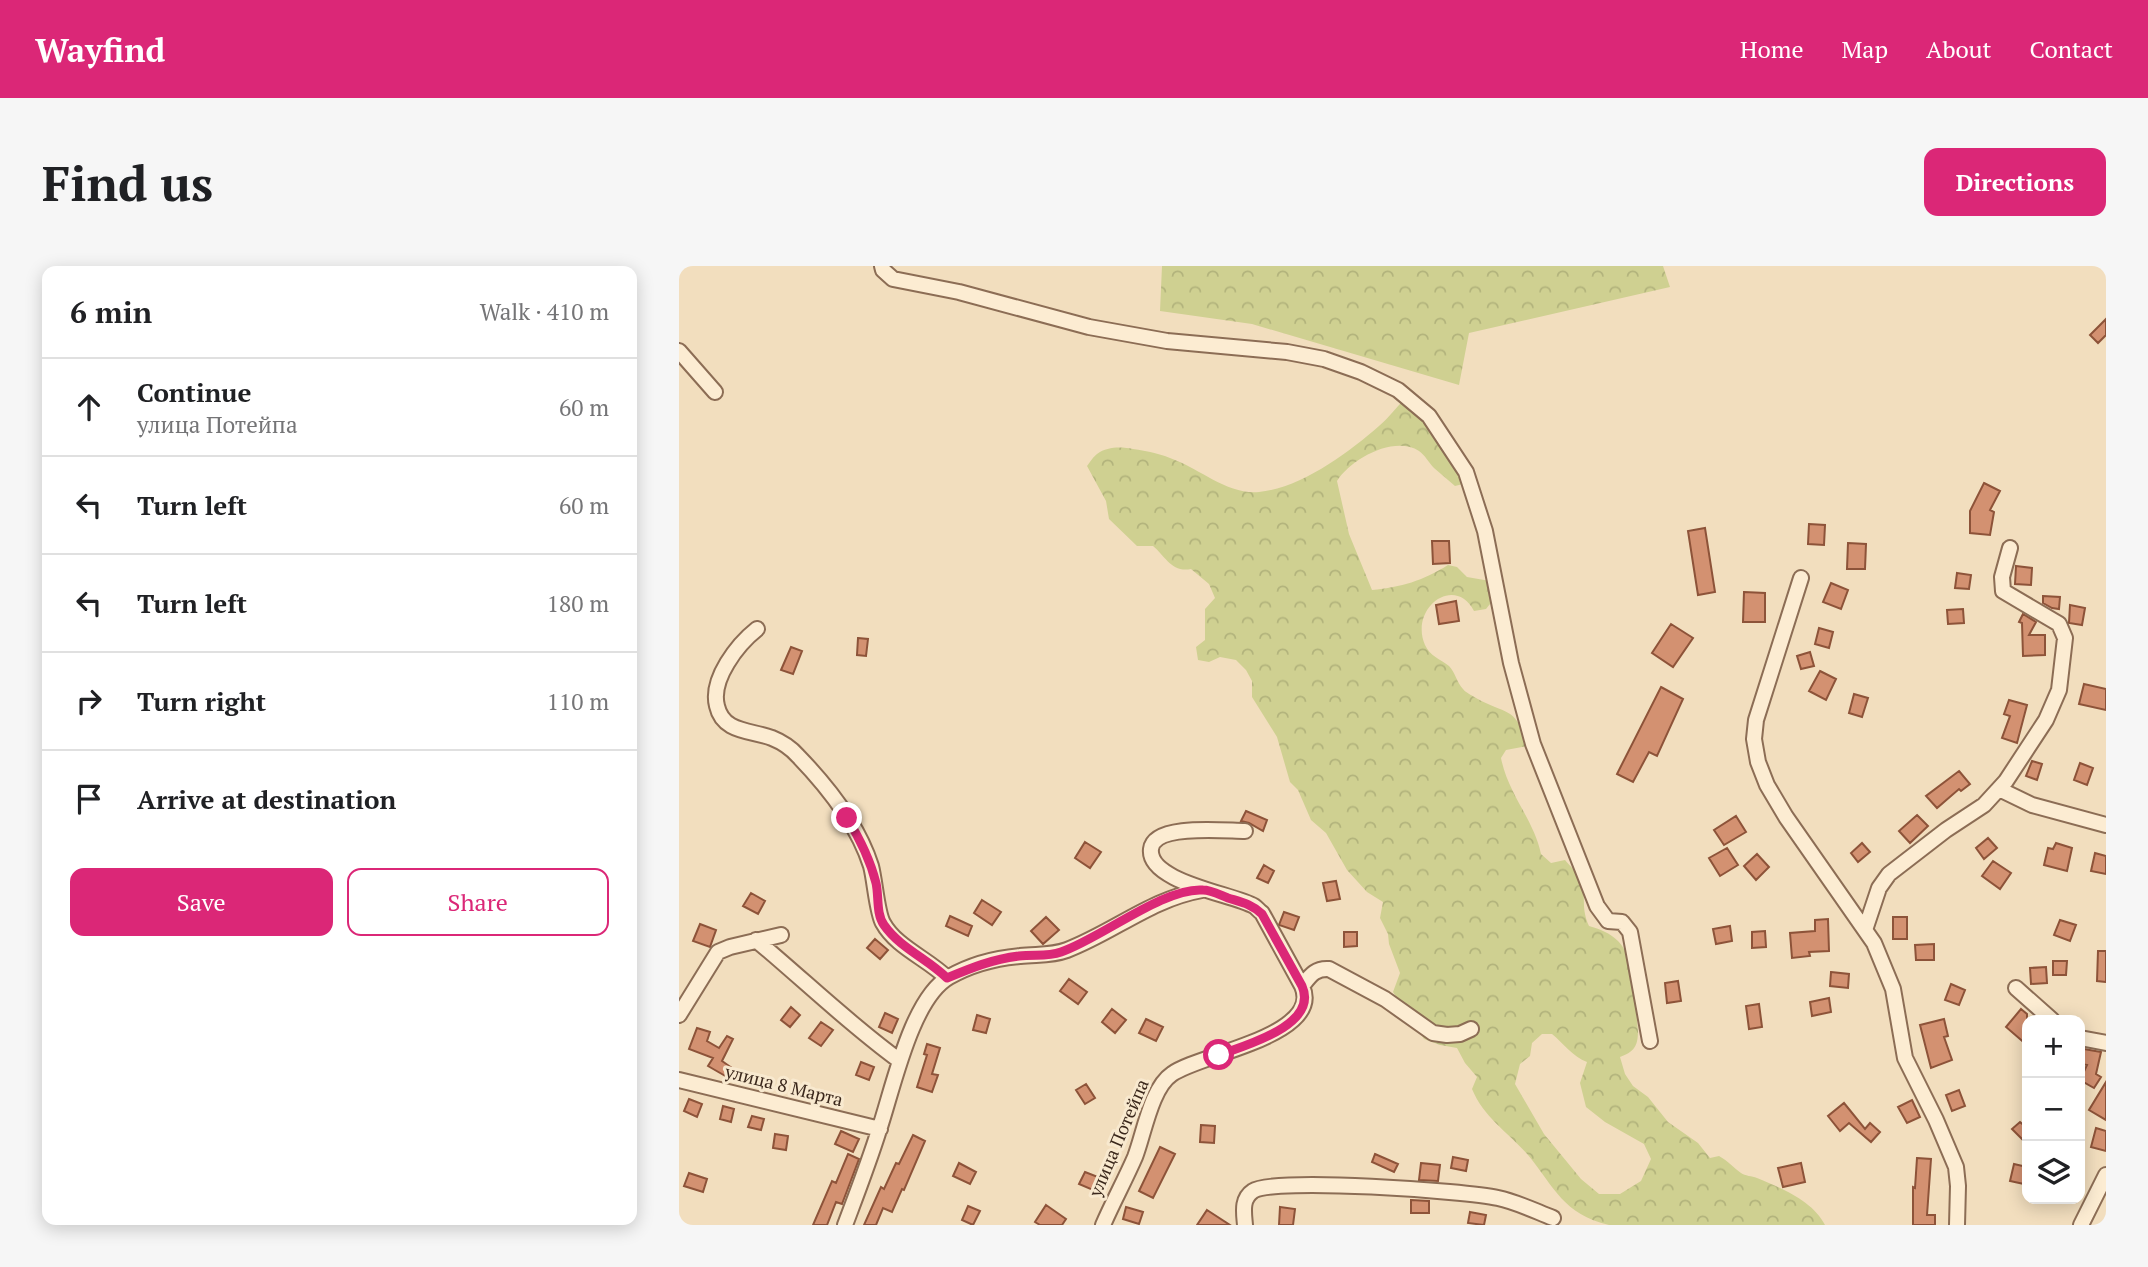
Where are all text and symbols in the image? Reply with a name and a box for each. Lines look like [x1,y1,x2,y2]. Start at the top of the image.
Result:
text: Wayfind [35,28,165,71]
text: Home [1740,33,1804,65]
text: Map [1842,33,1888,65]
text: About [1926,33,1992,65]
text: Contact [2030,33,2113,65]
button: Directions [1924,148,2106,216]
text: Find us [42,150,213,215]
text: 6 min [70,292,152,332]
text: Walk · 410 m [480,296,609,327]
text: Continue [137,375,251,409]
icon: ahead [70,388,108,426]
text: 60 m [559,392,609,423]
text: улица Потейпа [137,409,298,440]
icon: left [70,486,108,524]
text: Turn left [137,488,247,522]
text: 60 m [559,490,609,521]
icon: left [70,584,108,622]
text: Turn left [137,586,247,620]
text: 180 m [547,588,609,619]
icon: right [70,682,108,720]
text: Turn right [137,684,266,718]
text: 110 m [547,686,609,717]
icon: arrive [70,780,108,818]
text: Arrive at destination [137,782,396,816]
route end [831,802,862,833]
button: Save [70,868,333,936]
button: Share [347,868,609,936]
map controls [2022,1015,2085,1204]
button: + [2022,1015,2085,1078]
route start [1203,1039,1234,1070]
street label: улица 8 Марта [722,1059,846,1111]
street label: улица Потейпа [1082,1075,1154,1201]
button: − [2022,1078,2085,1141]
button: layers [2022,1141,2085,1204]

